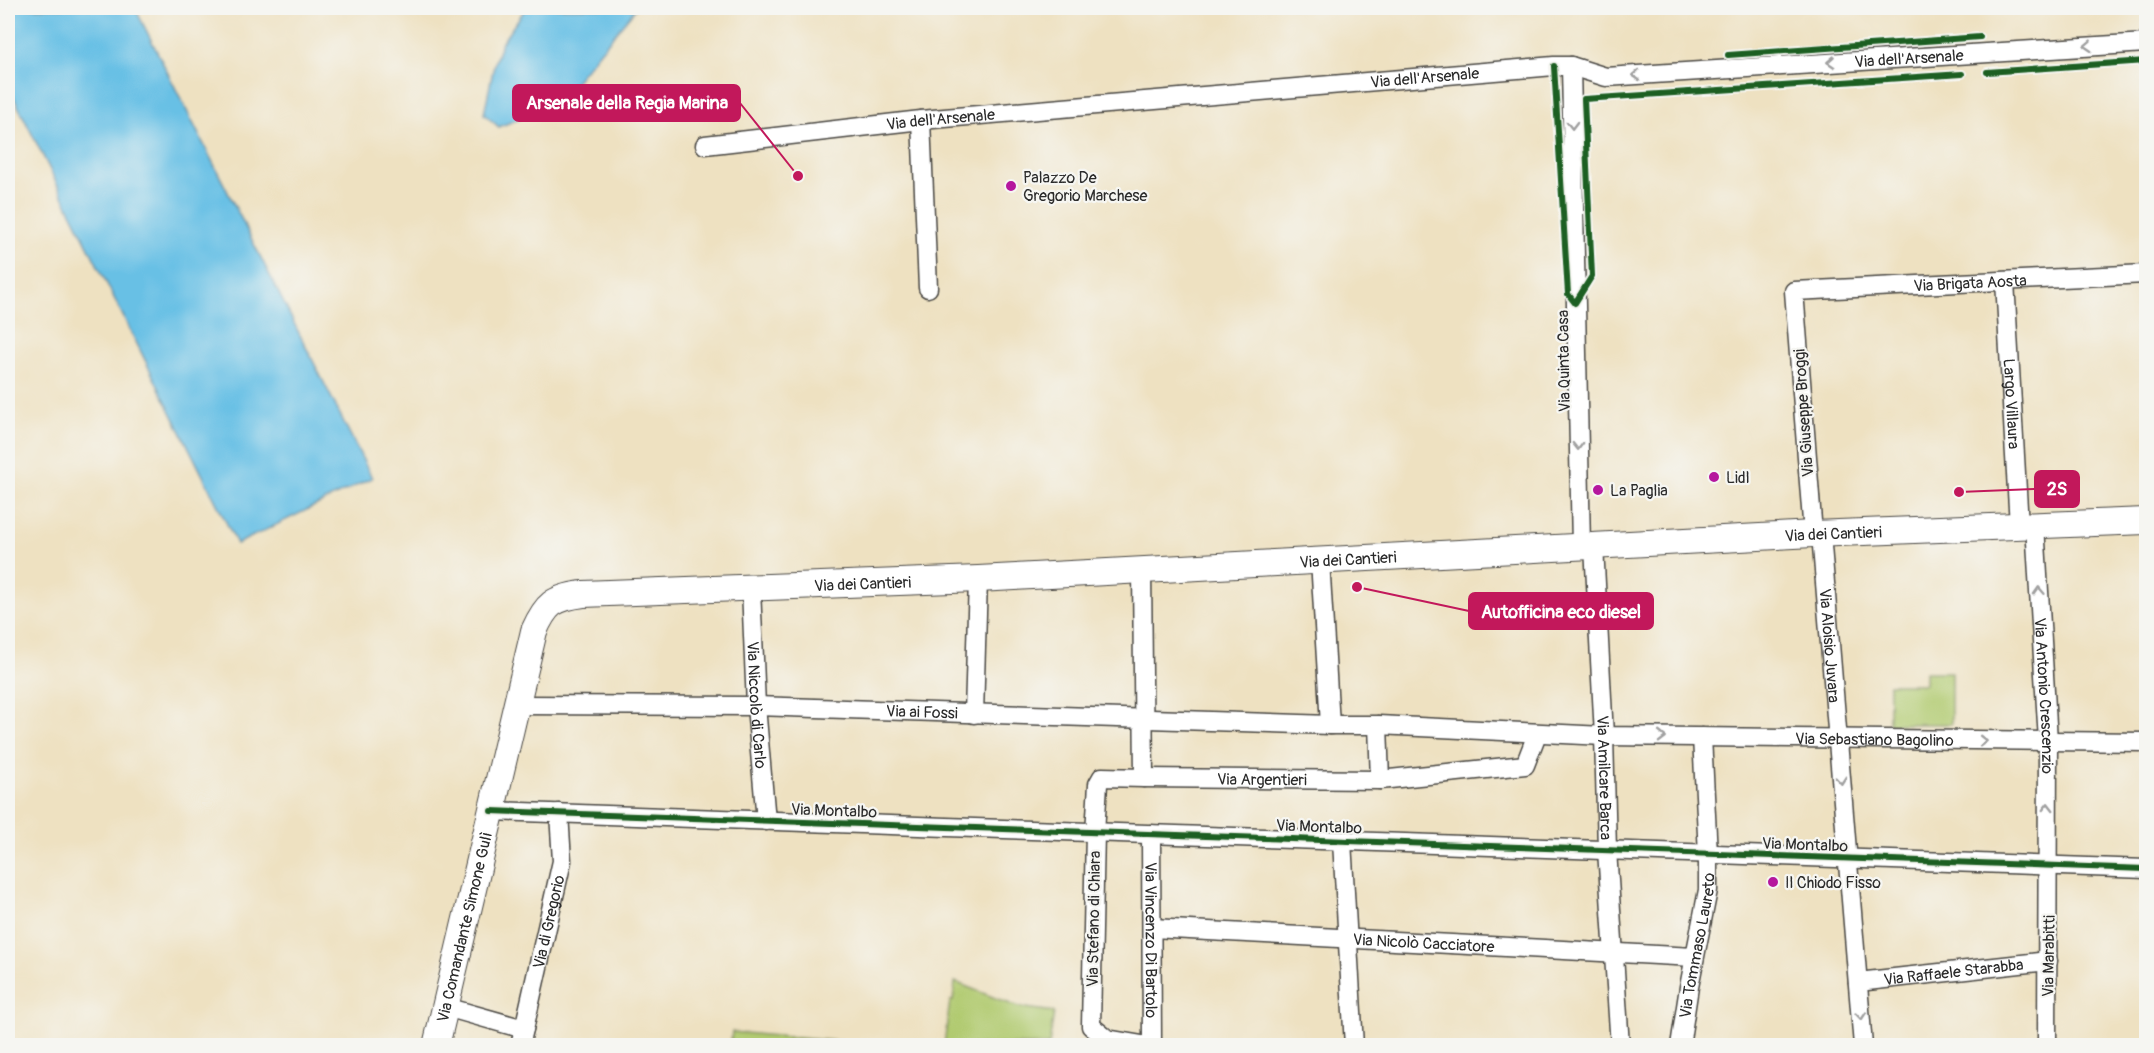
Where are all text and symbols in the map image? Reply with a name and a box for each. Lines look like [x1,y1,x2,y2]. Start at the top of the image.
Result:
one-way arrow [2084,39,2093,52]
street label: Via dell'Arsenale [1854,46,1964,72]
one-way arrow [1826,55,1835,68]
street label: Via dell'Arsenale [1370,63,1480,93]
one-way arrow [1631,68,1640,81]
callout: Arsenale della Regia Marina [513,85,740,121]
text: Arsenale della Regia Marina [526,92,729,115]
street label: Via dell'Arsenale [885,105,996,135]
one-way arrow [1565,120,1578,129]
place label: Palazzo De Gregorio Marchese [1023,168,1147,206]
marker: Palazzo De Gregorio Marchese [1004,179,1018,193]
street label: Via Brigata Aosta [1913,271,2027,296]
street label: Via Quinta Casa [1553,310,1575,412]
street label: Via Giuseppe Broggi [1790,348,1818,478]
street label: Largo Villaura [1998,358,2024,450]
one-way arrow [1572,441,1585,450]
place label: Lidl [1726,468,1750,488]
marker: Lidl [1707,470,1721,484]
callout: 2S [2035,471,2079,507]
text: 2S [2047,478,2067,501]
place label: La Paglia [1610,481,1668,501]
marker: La Paglia [1591,483,1605,497]
street label: Via dei Cantieri [1784,522,1882,547]
street label: Via dei Cantieri [1299,547,1397,573]
street label: Via dei Cantieri [814,573,912,596]
one-way arrow [2033,587,2046,596]
street label: Via Aloisio Juvara [1815,588,1844,704]
callout: Autofficina eco diesel [1469,593,1653,629]
text: Autofficina eco diesel [1481,601,1641,624]
street label: Via Antonio Crescenzio [2030,617,2057,774]
street label: Via Niccolò di Carlo [742,641,770,770]
street label: Via ai Fossi [886,701,958,724]
street label: Via Amilcare Barca [1592,715,1616,840]
street label: Via Sebastiano Bagolino [1795,729,1954,751]
one-way arrow [1658,731,1667,743]
one-way arrow [1979,734,1988,747]
street label: Via Argentieri [1217,770,1307,790]
one-way arrow [1834,776,1847,785]
street label: Via Montalbo [790,799,878,823]
one-way arrow [2042,803,2055,812]
street label: Via Montalbo [1275,815,1363,839]
street label: Via Comandante Simone Gulì [433,830,497,1024]
street label: Via Montalbo [1761,833,1849,857]
street label: Via Stefano di Chiara [1083,851,1105,987]
street label: Via Vincenzo Di Bartolo [1140,862,1161,1018]
street label: Via Tommaso Laureto [1675,872,1719,1020]
street label: Via di Gregorio [529,873,570,971]
place label: Il Chiodo Fisso [1785,873,1881,893]
marker: Il Chiodo Fisso [1766,875,1780,889]
street label: Via Marabitti [2038,915,2060,997]
street label: Via Nicolò Cacciatore [1352,930,1495,957]
street label: Via Raffaele Starabba [1883,955,2025,990]
one-way arrow [1854,1012,1867,1021]

